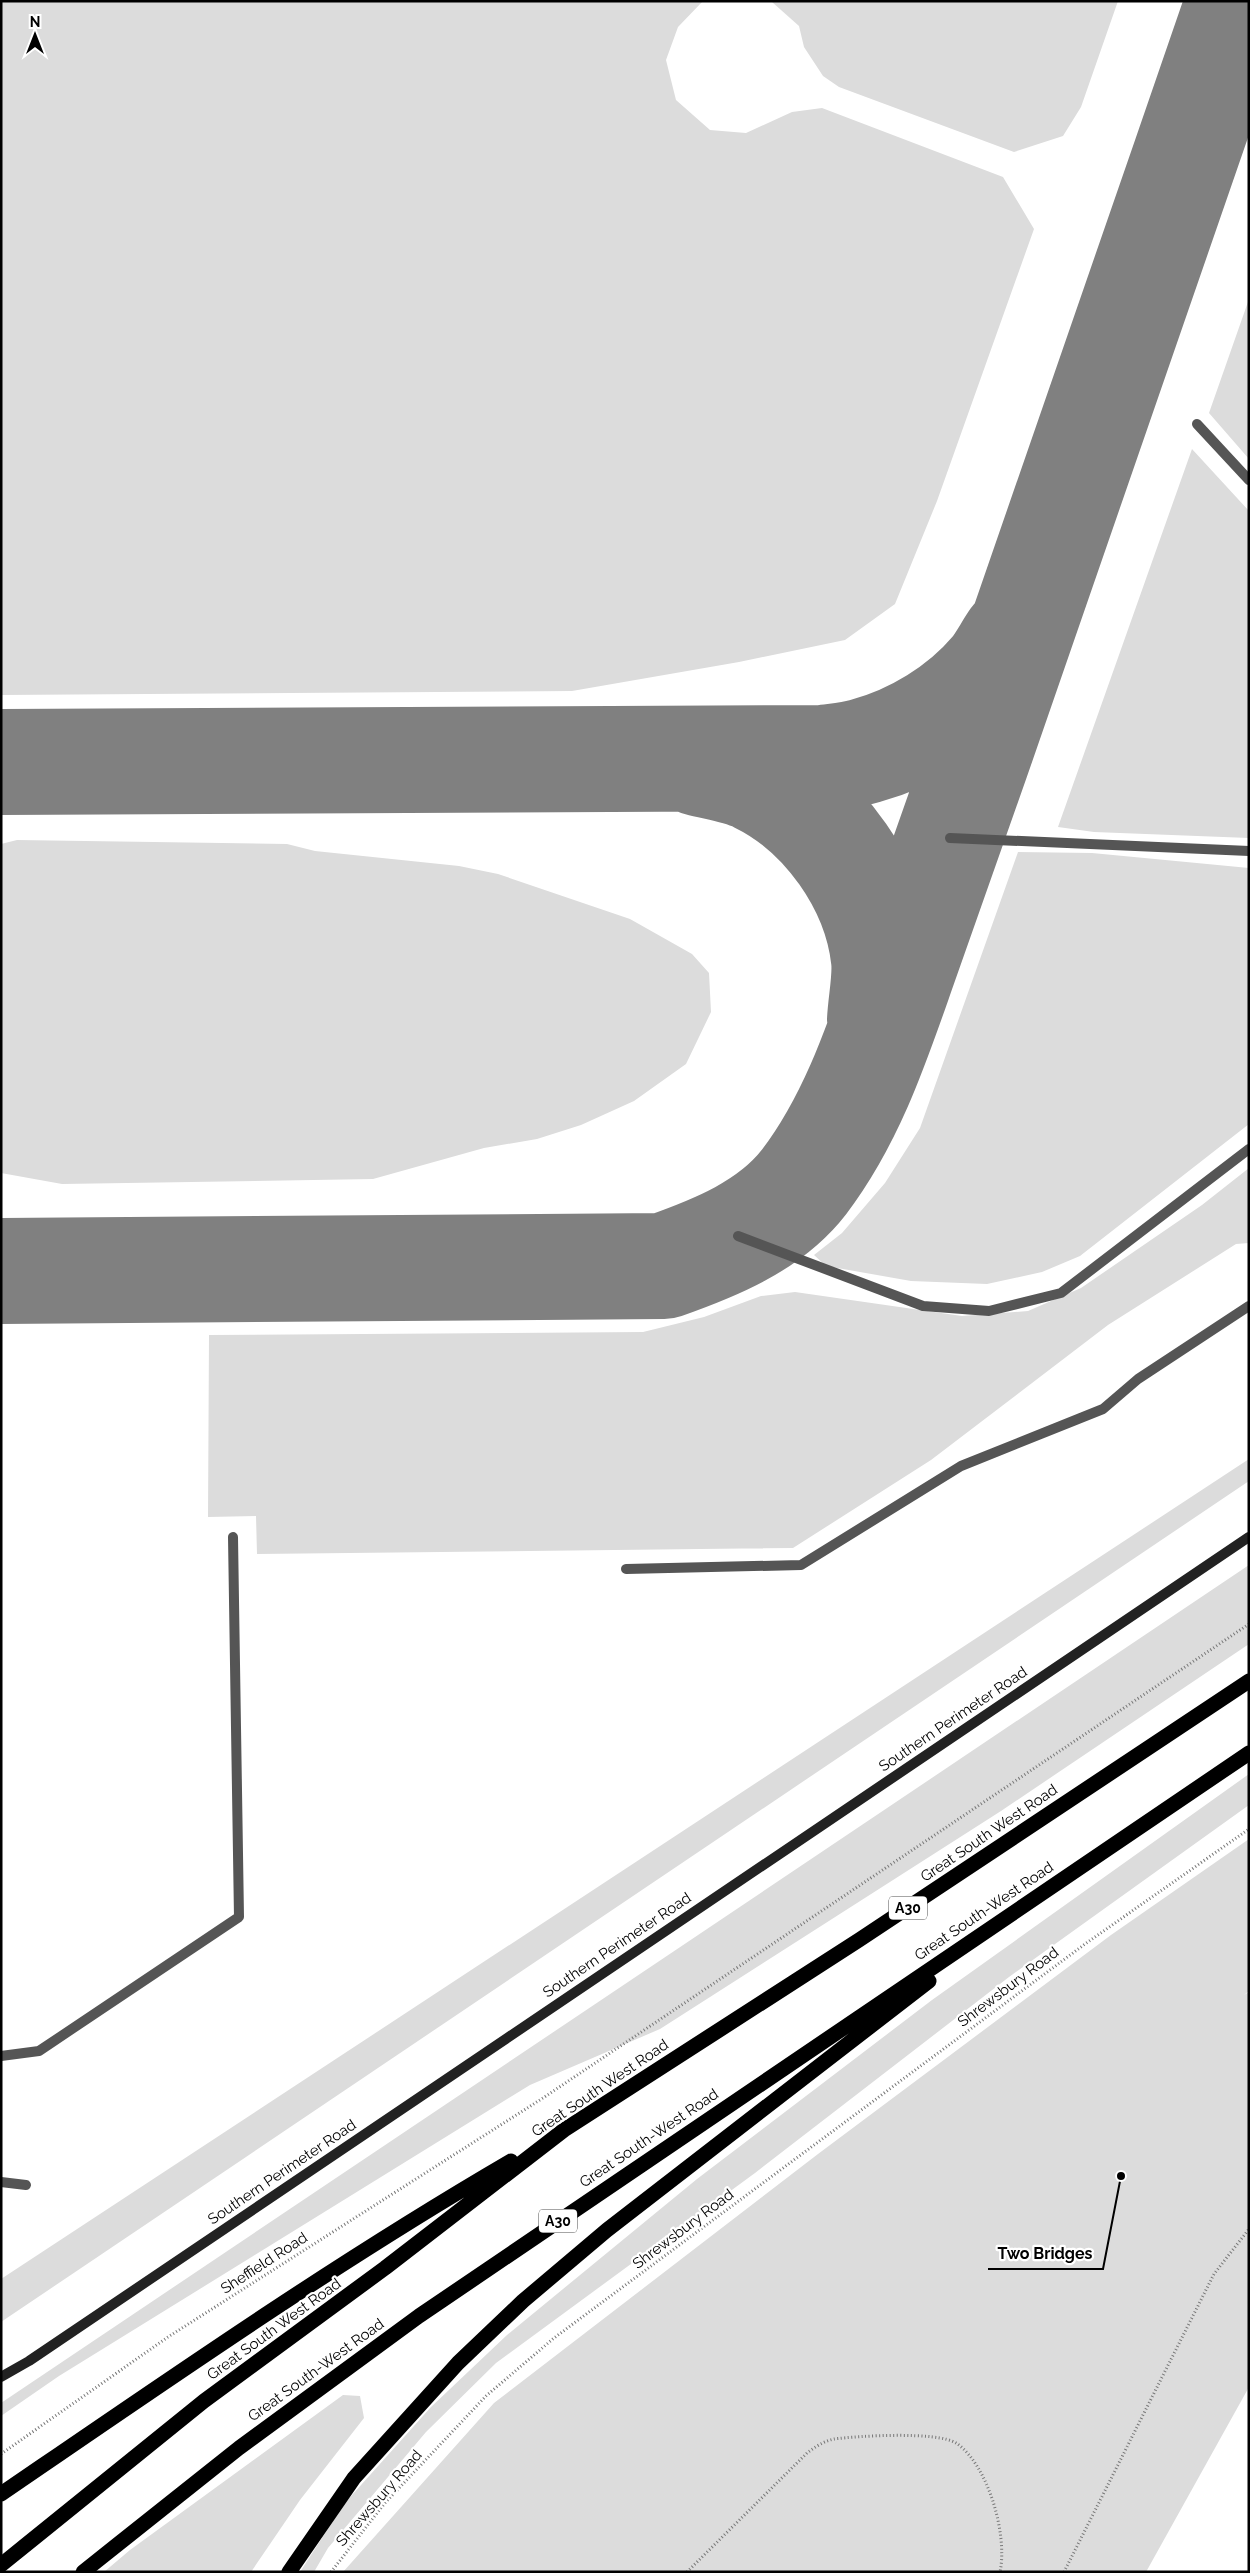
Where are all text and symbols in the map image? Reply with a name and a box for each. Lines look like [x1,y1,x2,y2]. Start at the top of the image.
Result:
north arrow [10,10,60,60]
text: N [30,14,40,30]
street label: Southern Perimeter Road [875,1663,1031,1775]
street label: Great South West Road [917,1780,1061,1886]
street label: Great South-West Road [911,1858,1057,1964]
street label: Southern Perimeter Road [539,1889,695,2001]
road number: A30 [889,1896,927,1920]
street label: Shrewsbury Road [954,1943,1062,2031]
street label: Great South West Road [528,2035,672,2141]
street label: Great South-West Road [576,2085,722,2191]
street label: Southern Perimeter Road [204,2116,360,2228]
street label: Shrewsbury Road [629,2185,737,2273]
road number: A30 [539,2210,577,2232]
street label: Sheffield Road [217,2228,311,2298]
callout: Two Bridges [988,2238,1103,2269]
text: Two Bridges [998,2244,1093,2263]
street label: Great South West Road [204,2274,344,2384]
street label: Great South-West Road [245,2315,387,2425]
street label: Shrewsbury Road [332,2446,426,2550]

